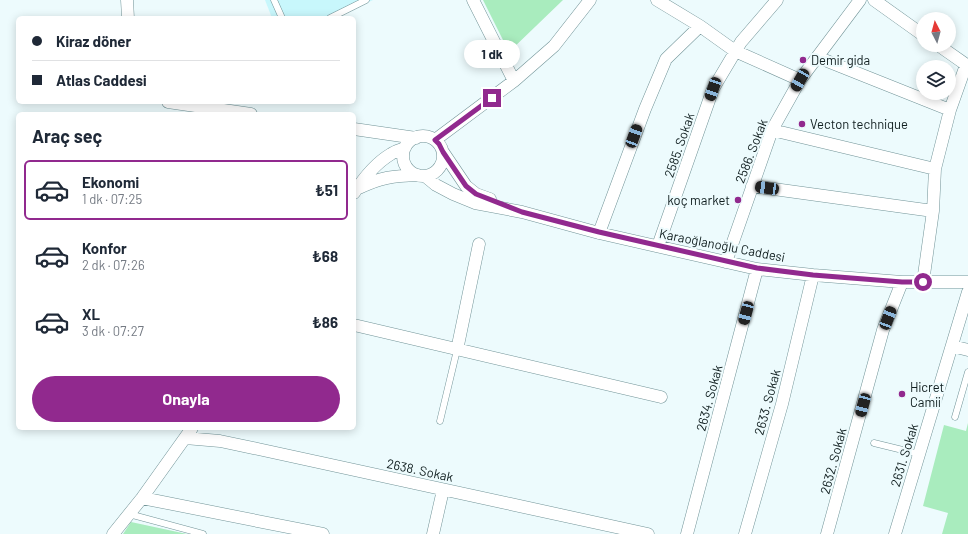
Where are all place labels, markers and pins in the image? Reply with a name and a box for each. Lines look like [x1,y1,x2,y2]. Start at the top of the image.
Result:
place label: Demir gida [811,52,870,68]
marker: Demir gida [798,55,808,65]
place label: Vecton technique [810,116,908,132]
marker: Vecton technique [797,119,807,129]
place label: koç market [667,192,730,208]
marker: koç market [733,195,743,205]
place label: Hicret Camii [910,379,944,410]
marker: Hicret Camii [897,389,907,399]

